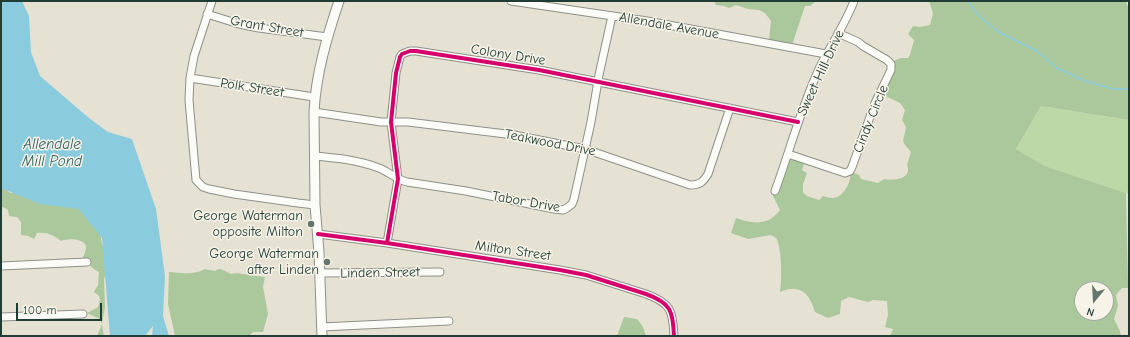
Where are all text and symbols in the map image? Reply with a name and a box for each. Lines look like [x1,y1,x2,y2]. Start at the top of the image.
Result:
street label: Allendale Avenue [618,9,720,43]
street label: Grant Street [229,12,305,42]
street label: Sweet Hill Drive [794,27,848,119]
street label: Colony Drive [470,41,546,69]
street label: Polk Street [219,75,285,101]
street label: Cindy Circle [850,83,892,155]
street label: Teakwood Drive [503,126,597,160]
water label: Allendale Mill Pond [22,136,82,171]
street label: Tabor Drive [491,188,561,216]
place label: George Waterman opposite Milton [193,208,303,240]
marker: George Waterman opposite Milton [306,219,316,229]
street label: Milton Street [474,237,552,265]
place label: George Waterman after Linden [209,246,319,278]
marker: George Waterman after Linden [322,257,332,267]
street label: Linden Street [340,264,420,282]
north arrow [1074,281,1114,321]
scale bar [18,295,104,321]
text: 100 m [23,303,56,317]
text: N [1085,305,1096,319]

